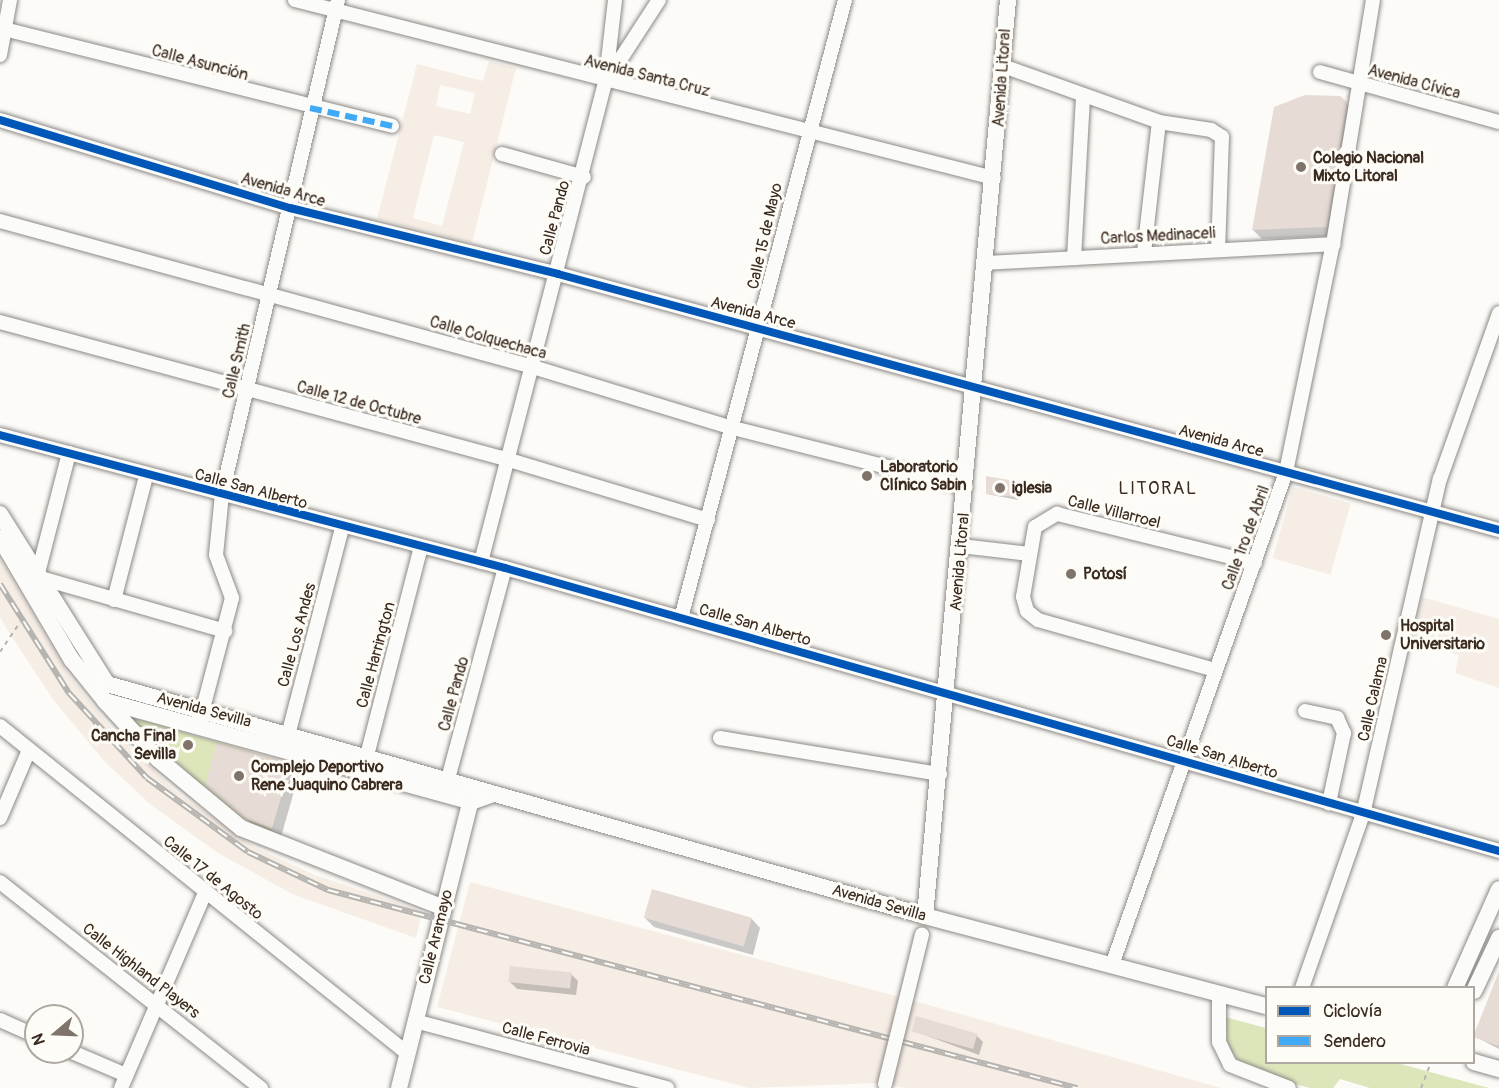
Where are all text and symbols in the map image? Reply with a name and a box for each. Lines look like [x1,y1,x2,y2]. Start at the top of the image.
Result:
street label: Avenida Litoral [989,28,1015,128]
street label: Calle Asunción [150,41,250,85]
street label: Avenida Santa Cruz [582,51,712,101]
street label: Avenida Cívica [1366,60,1462,104]
place label: Colegio Nacional Mixto Litoral [1313,148,1424,186]
marker: Colegio Nacional Mixto Litoral [1294,160,1308,174]
street label: Avenida Arce [239,169,327,211]
street label: Calle Pando [536,179,574,257]
street label: Calle 15 de Mayo [743,181,787,291]
street label: Carlos Medinaceli [1100,223,1216,249]
street label: Avenida Arce [709,292,797,334]
street label: Calle Colquechaca [427,312,549,364]
street label: Calle Smith [219,322,255,400]
street label: Calle 12 de Octubre [295,377,423,429]
street label: Avenida Arce [1177,420,1265,462]
place label: Laboratorio Clínico Sabin [880,457,967,495]
street label: Calle San Alberto [193,465,309,513]
marker: Laboratorio Clínico Sabin [858,467,876,485]
place label: iglesia [1012,478,1052,498]
district label: LITORAL [1118,478,1198,500]
marker: iglesia [993,481,1007,495]
street label: Calle 1ro de Abril [1218,483,1274,593]
street label: Calle Villarroel [1066,491,1162,533]
street label: Avenida Litoral [946,512,974,612]
place label: Potosí [1083,564,1127,584]
marker: Potosí [1064,567,1078,581]
street label: Calle Los Andes [274,581,320,689]
street label: Calle Harrington [353,600,399,710]
street label: Calle San Alberto [697,600,813,650]
place label: Hospital Universitario [1400,616,1485,654]
marker: Hospital Universitario [1377,626,1395,644]
street label: Calle Pando [435,655,473,733]
street label: Calle Calama [1354,655,1392,743]
street label: Avenida Sevilla [155,688,253,732]
place label: Cancha Final Sevilla [91,726,176,764]
street label: Calle San Alberto [1164,731,1280,783]
marker: Cancha Final Sevilla [181,738,195,752]
place label: Complejo Deportivo Rene Juaquino Cabrera [251,757,403,795]
marker: Complejo Deportivo Rene Juaquino Cabrera [232,769,246,783]
street label: Calle 17 de Agosto [159,832,267,924]
street label: Avenida Sevilla [830,880,928,926]
street label: Calle Aramayo [415,888,457,986]
street label: Calle Highland Players [78,919,204,1023]
legend [1265,986,1475,1064]
text: Ciclovía [1323,1000,1382,1023]
north arrow [24,1004,84,1064]
street label: Calle Ferrovia [500,1018,592,1060]
text: Sendero [1323,1030,1386,1053]
text: N [28,1031,50,1048]

